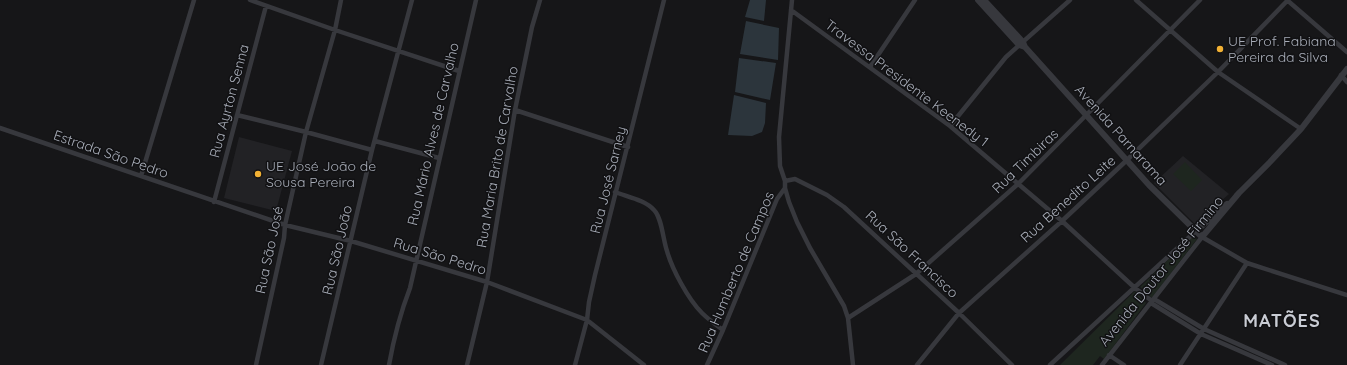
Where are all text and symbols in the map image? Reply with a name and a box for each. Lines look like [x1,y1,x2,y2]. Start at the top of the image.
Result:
street label: Travessa Presidente Keenedy 1 [822,16,992,150]
place label: UE Prof. Fabiana Pereira da Silva [1228,32,1336,66]
street label: Rua Mário Alves de Carvalho [403,41,463,227]
street label: Rua Ayrton Senna [205,42,253,160]
marker: UE Prof. Fabiana Pereira da Silva [1215,44,1225,54]
street label: Rua Maria Brito de Carvalho [472,65,522,249]
street label: Avenida Parnarama [1071,81,1171,189]
street label: Rua José Sarney [586,125,630,235]
street label: Rua Timbiras [988,125,1062,197]
street label: Estrada São Pedro [51,126,171,182]
street label: Rua Benedito Leite [1017,151,1119,246]
place label: UE José João de Sousa Pereira [266,157,376,191]
marker: UE José João de Sousa Pereira [253,169,263,179]
street label: Rua Humberto de Campos [694,189,778,355]
street label: Avenida Doutor José Firmino [1095,192,1227,350]
street label: Rua São João [318,203,356,297]
street label: Rua São José [251,204,287,295]
street label: Rua São Francisco [862,206,962,302]
street label: Rua São Pedro [391,233,489,279]
district label: MATÕES [1243,309,1321,332]

